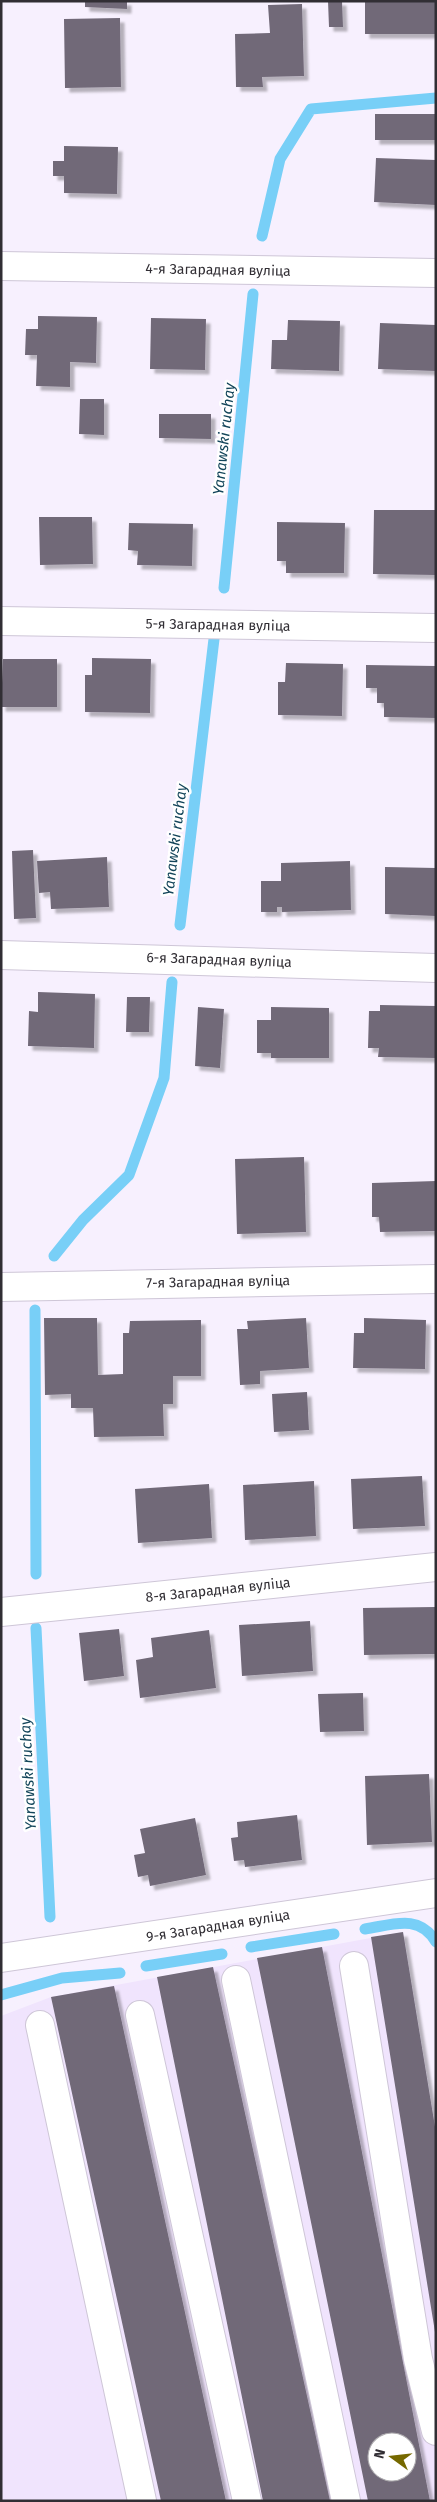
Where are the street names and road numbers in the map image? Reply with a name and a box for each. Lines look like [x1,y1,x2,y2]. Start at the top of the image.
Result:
street label: 4-я Загарадная вуліца [145,260,291,280]
street label: 5-я Загарадная вуліца [145,615,291,635]
street label: 6-я Загарадная вуліца [146,949,292,971]
street label: 7-я Загарадная вуліца [146,1272,290,1292]
street label: 8-я Загарадная вуліца [145,1574,291,1606]
street label: 9-я Загарадная вуліца [145,1906,291,1946]

